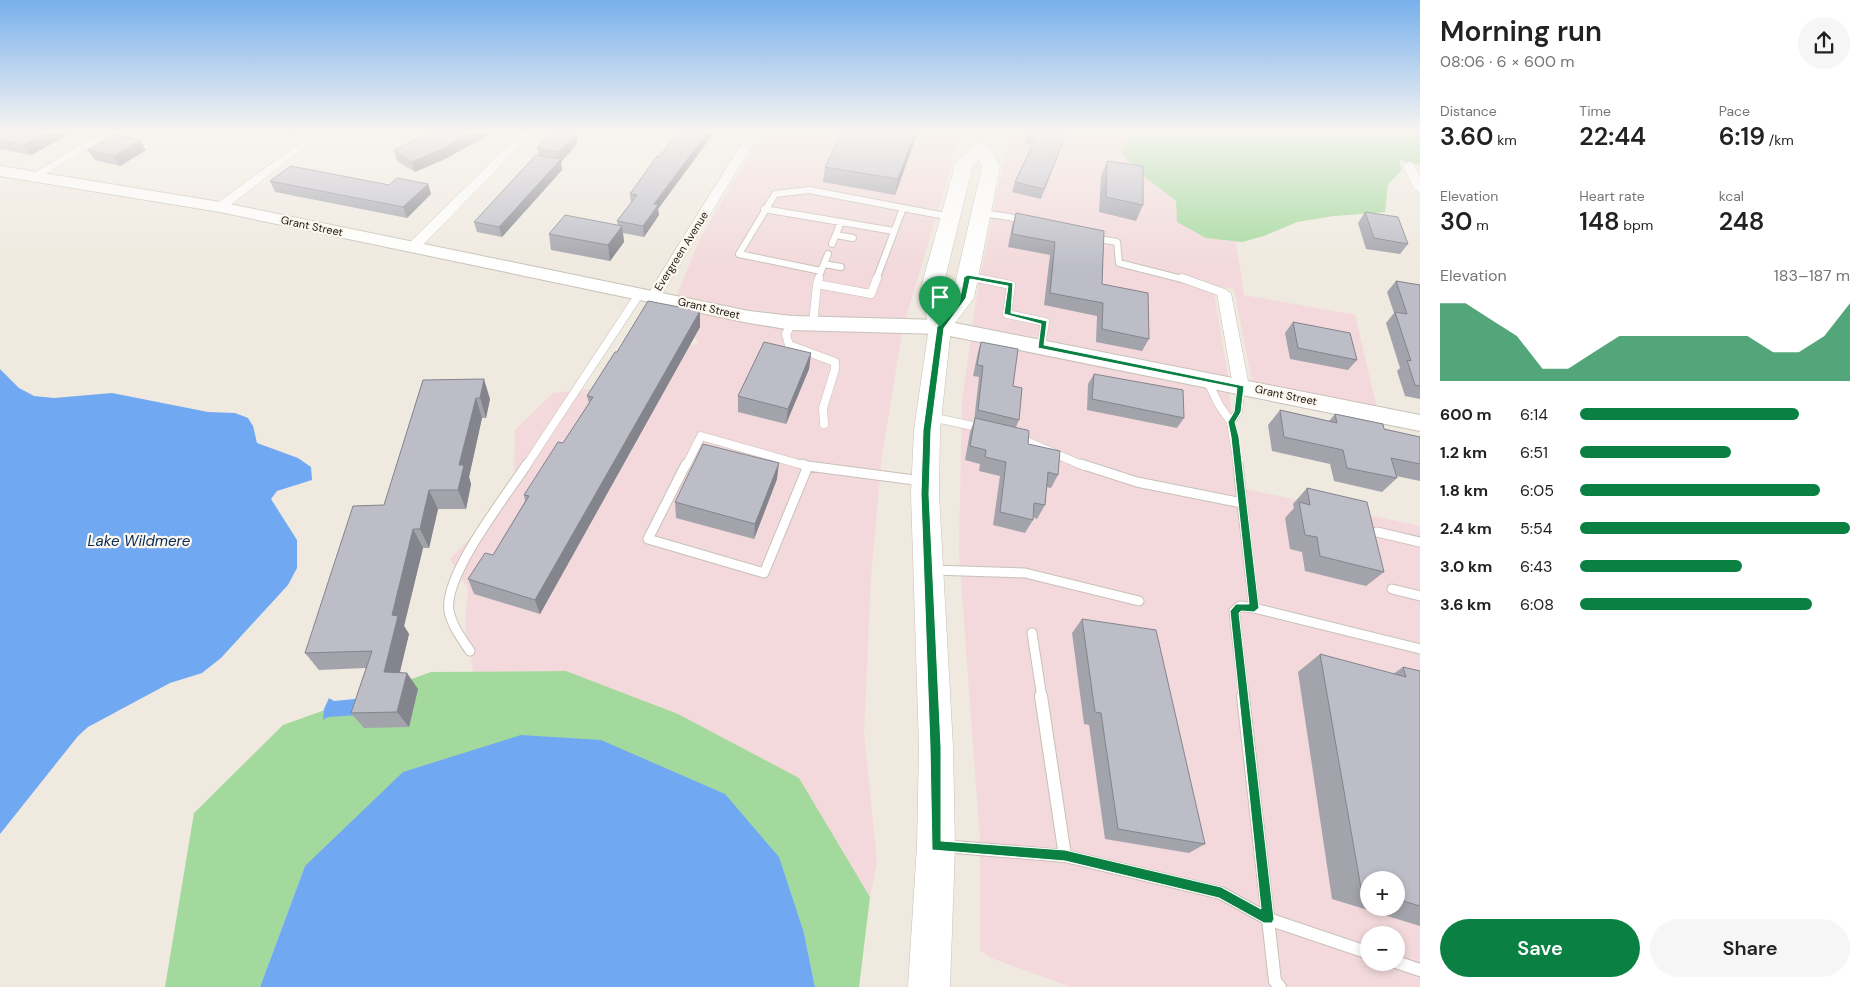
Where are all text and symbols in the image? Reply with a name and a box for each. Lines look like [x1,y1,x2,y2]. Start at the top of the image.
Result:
text: Morning run [1440,13,1602,50]
button: share [1798,17,1850,69]
text: 08:06 · 6 × 600 m [1440,51,1574,72]
text: Distance [1440,102,1497,120]
text: Time [1579,102,1611,120]
text: Pace [1719,102,1750,120]
text: 3.60 [1440,120,1493,153]
text: 22:44 [1579,120,1646,153]
text: 6:19 [1719,120,1765,153]
text: km [1493,131,1517,149]
text: /km [1765,131,1794,149]
text: Elevation [1440,187,1498,205]
text: Heart rate [1579,187,1645,205]
text: kcal [1719,187,1744,205]
text: 30 [1440,205,1472,238]
text: 148 [1579,205,1620,238]
text: 248 [1719,205,1764,238]
street label: Evergreen Avenue [651,209,711,293]
street label: Grant Street [280,213,344,239]
text: m [1472,216,1489,234]
text: bpm [1620,216,1653,234]
text: Elevation [1440,265,1507,286]
text: 183–187 m [1774,265,1850,286]
pin [919,276,961,327]
icon: arrive [926,283,954,311]
street label: Grant Street [677,294,741,322]
street label: Grant Street [1254,382,1318,408]
text: 600 m [1440,404,1492,425]
text: 6:14 [1520,404,1548,425]
text: 1.2 km [1440,442,1487,463]
text: 6:51 [1520,442,1548,463]
text: 1.8 km [1440,480,1488,501]
text: 6:05 [1520,480,1554,501]
text: 2.4 km [1440,518,1492,539]
text: 5:54 [1520,518,1552,539]
water label: Lake Wildmere [88,531,191,551]
text: 3.0 km [1440,556,1492,577]
text: 6:43 [1520,556,1552,577]
text: 3.6 km [1440,594,1491,615]
text: 6:08 [1520,594,1554,615]
map controls [1360,871,1405,971]
button: + [1360,871,1405,916]
button: Save [1440,919,1640,977]
button: Share [1650,919,1850,977]
button: − [1360,926,1405,971]

